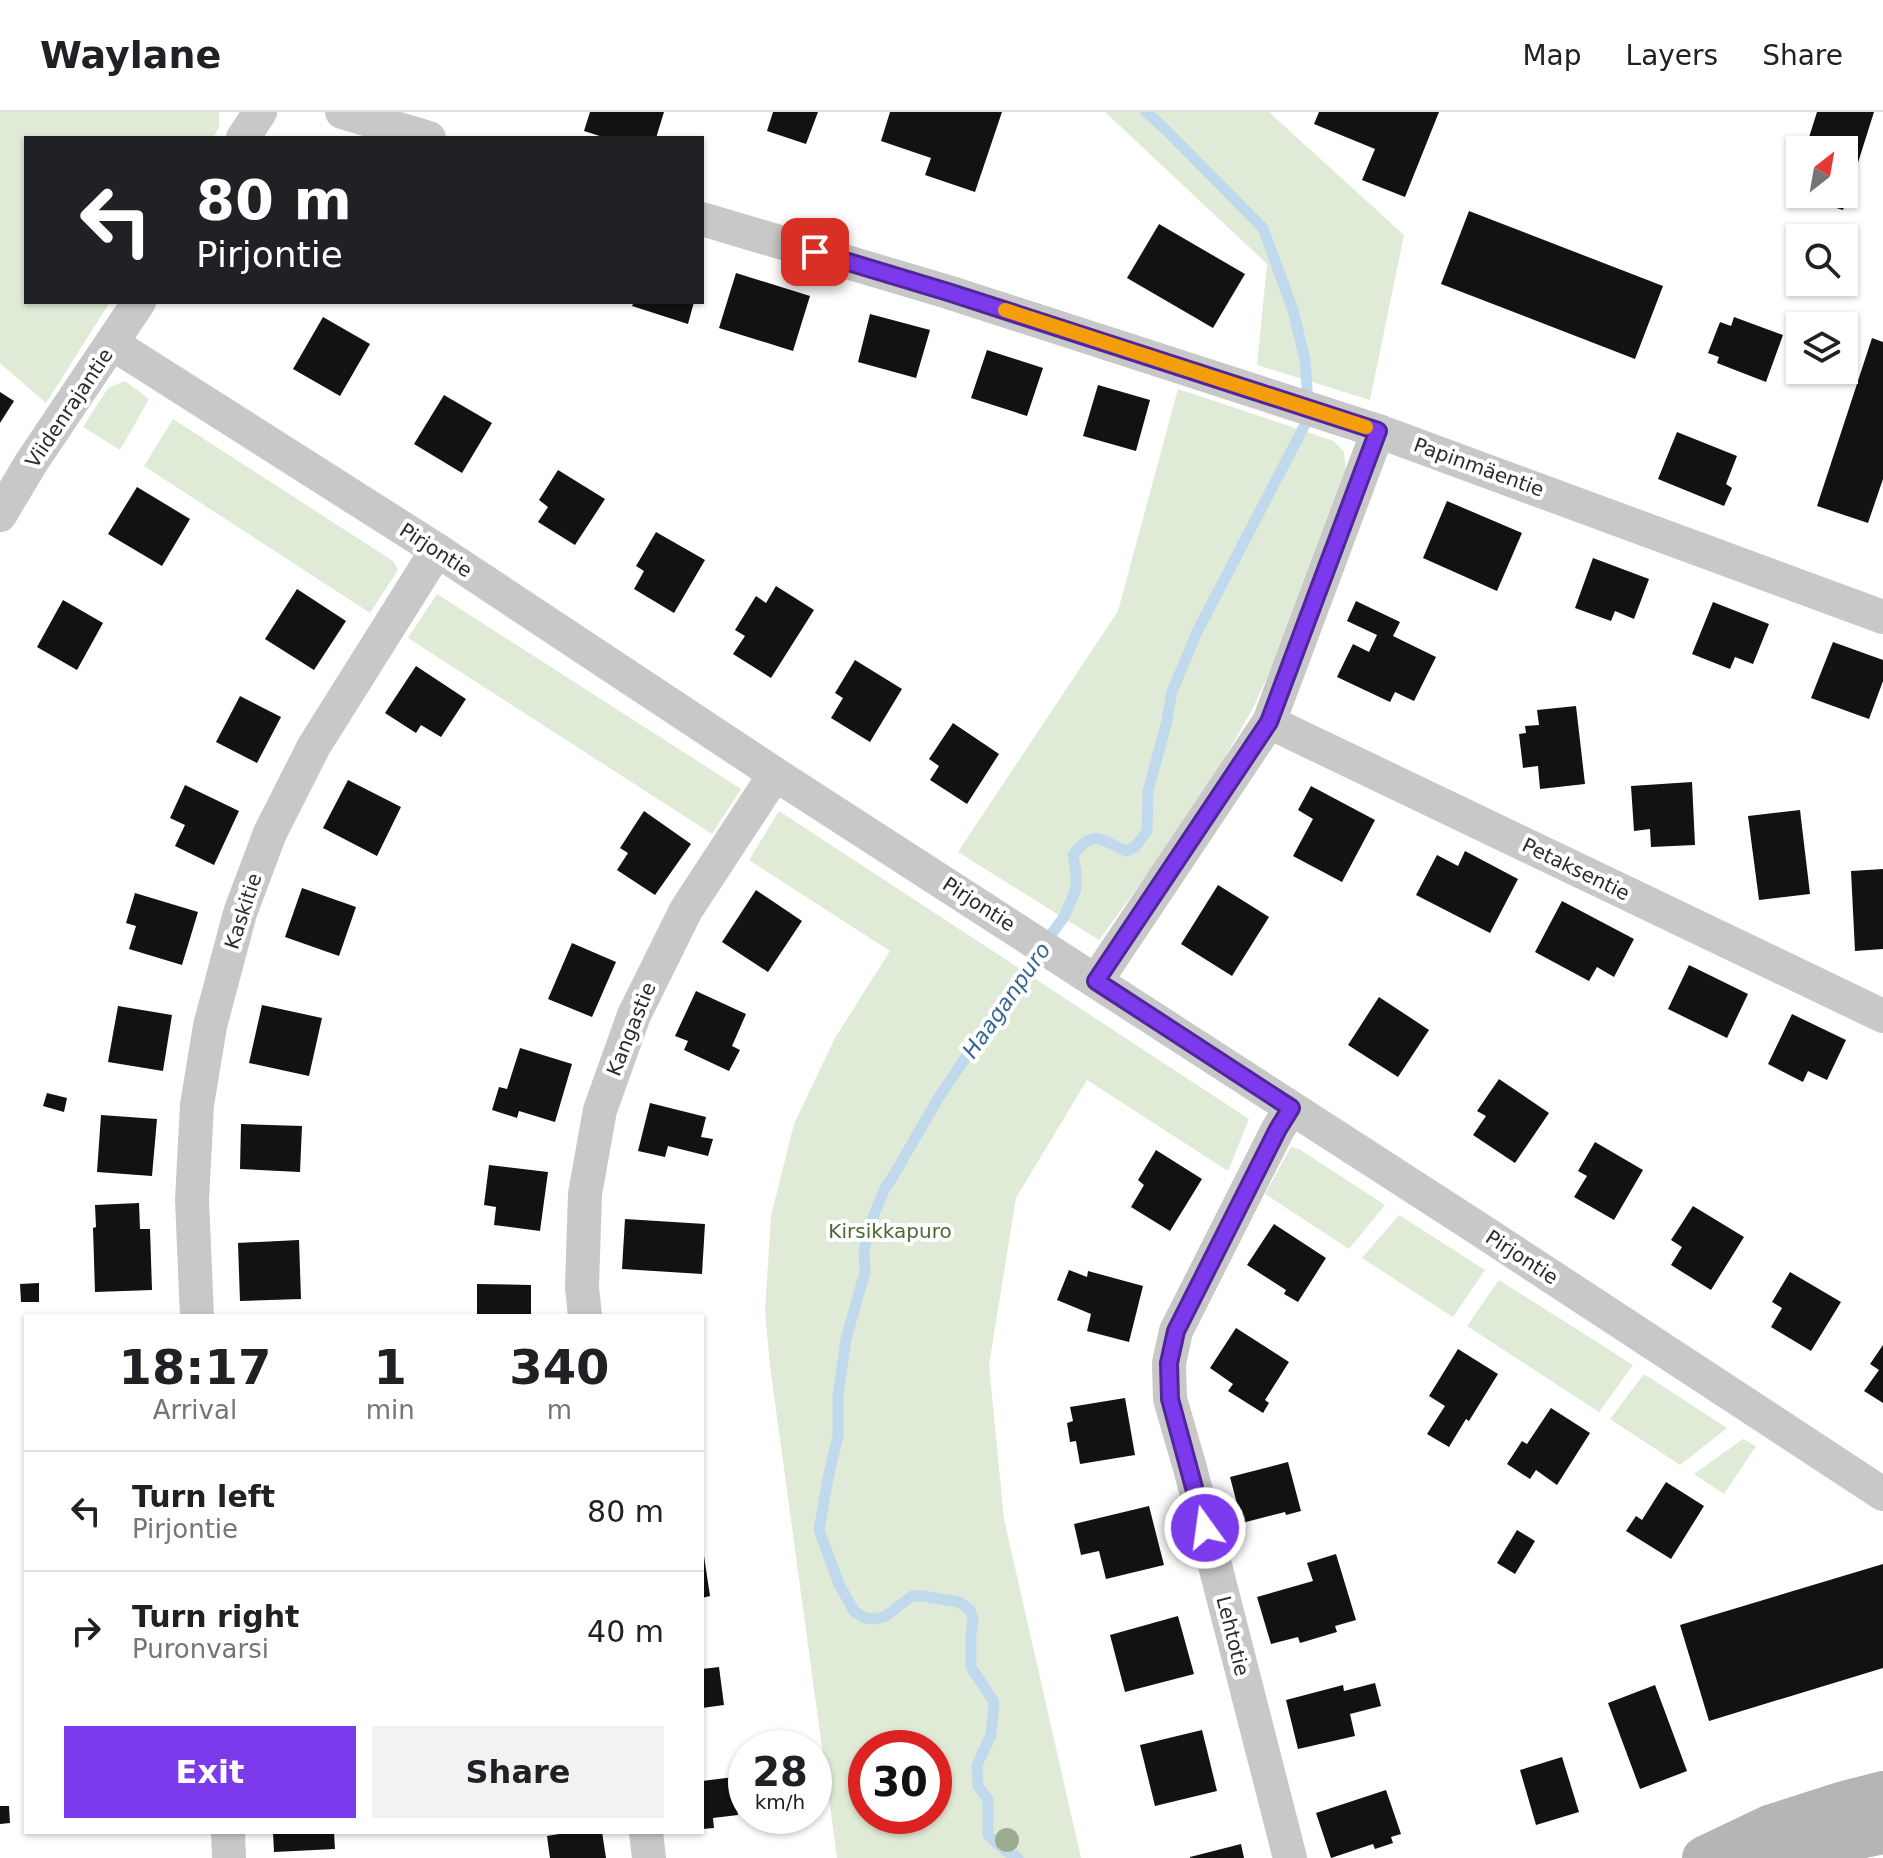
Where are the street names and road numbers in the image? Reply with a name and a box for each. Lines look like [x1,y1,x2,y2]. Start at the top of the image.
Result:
street label: Viidenrajantie [20,344,118,472]
street label: Papinmäentie [1411,432,1547,502]
street label: Pirjontie [395,518,477,582]
street label: Petaksentie [1518,833,1634,905]
street label: Kaskitie [219,870,267,952]
street label: Pirjontie [938,872,1020,936]
street label: Kangastie [601,979,661,1079]
street label: Pirjontie [1481,1225,1563,1289]
street label: Lehtotie [1211,1594,1255,1678]

